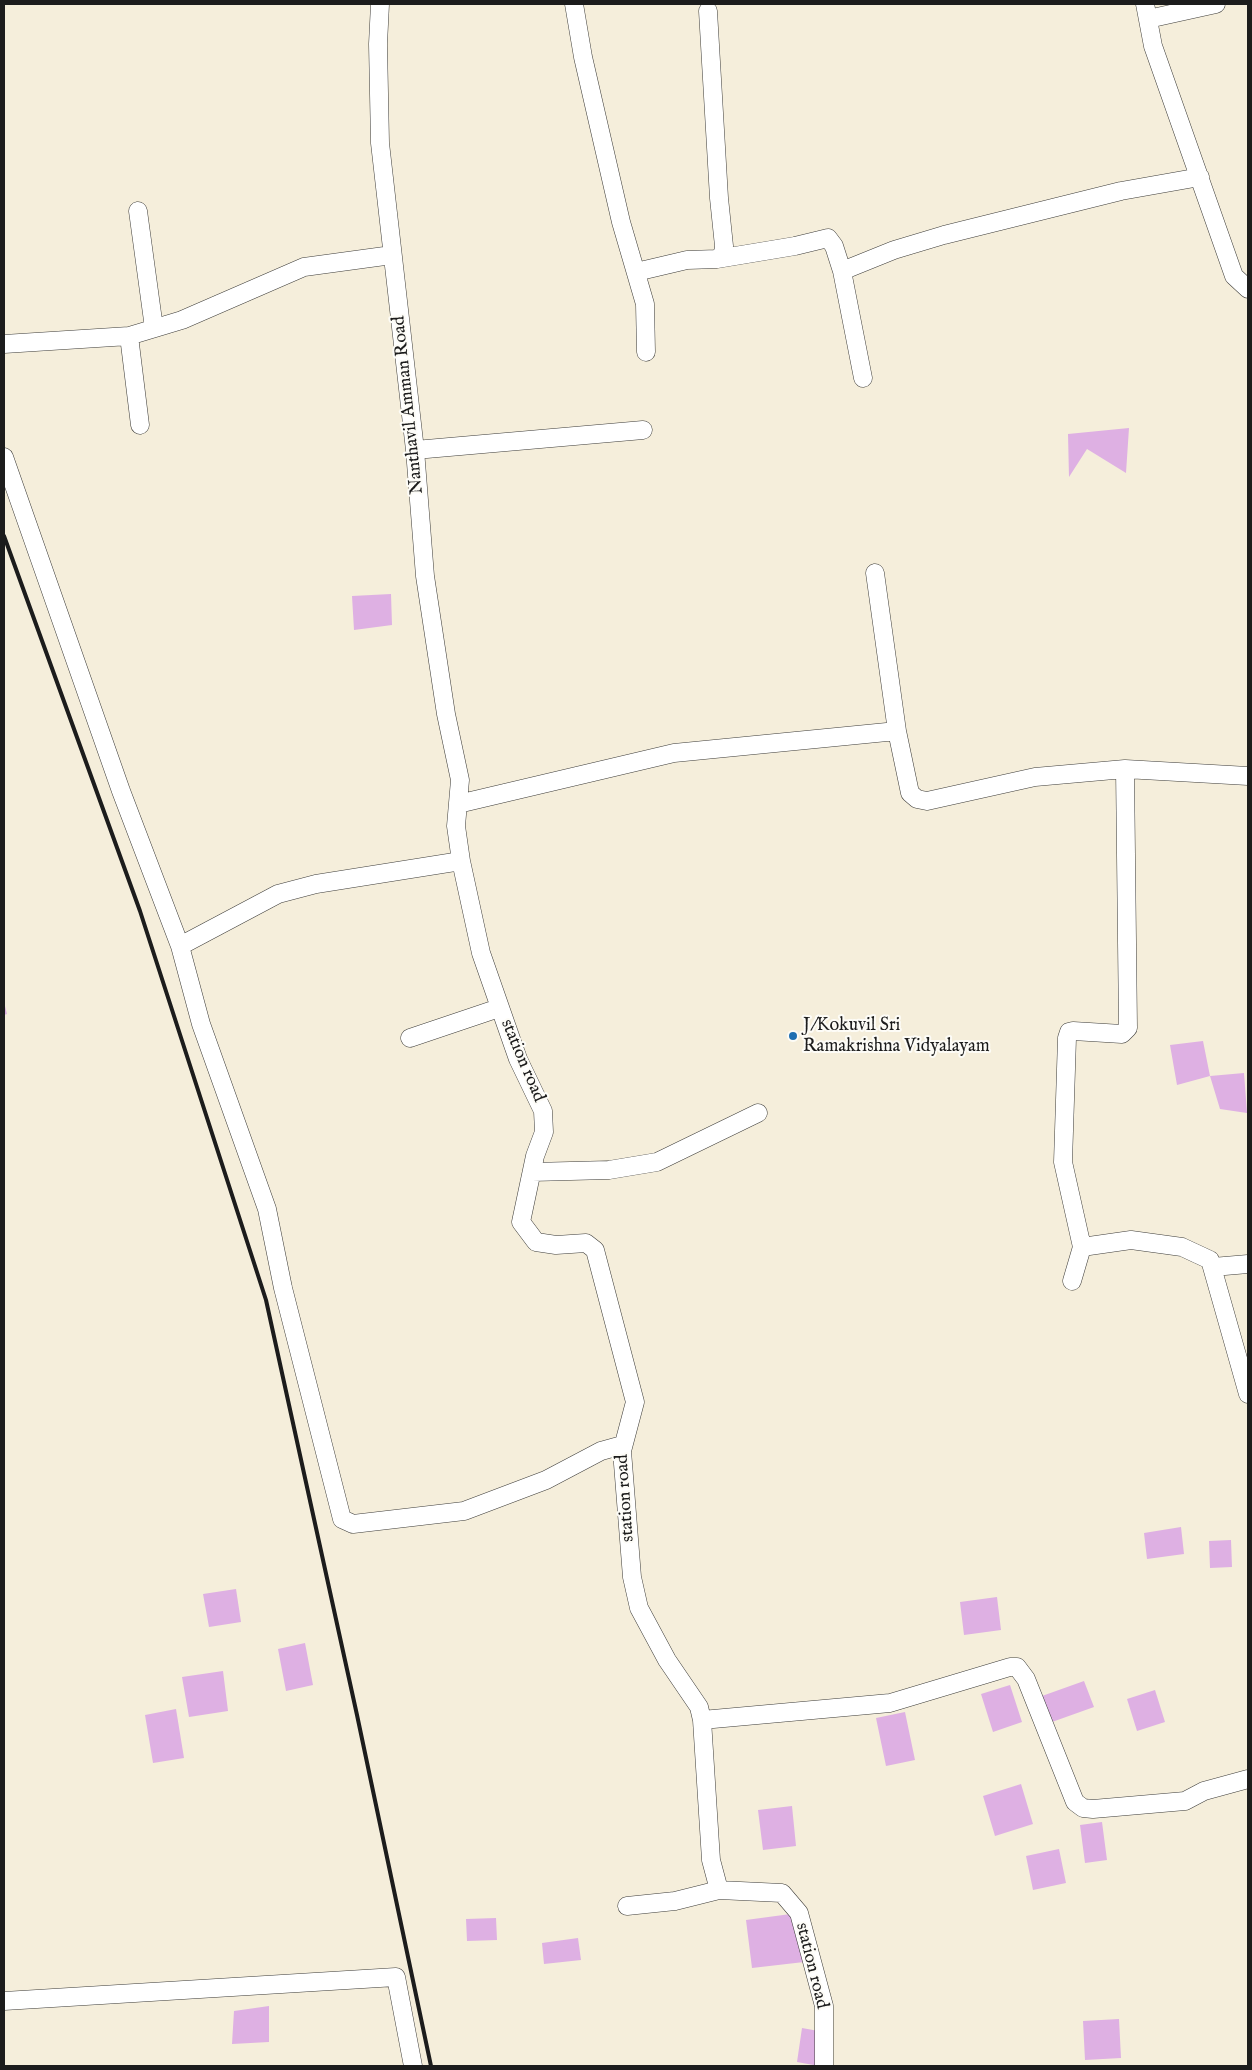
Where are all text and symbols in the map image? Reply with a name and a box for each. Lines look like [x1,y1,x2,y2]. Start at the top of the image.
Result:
street label: Nanthavil Amman Road [389,315,429,495]
place label: J/Kokuvil Sri Ramakrishna Vidyalayam [803,1015,990,1058]
street label: station road [495,1016,549,1106]
marker: J/Kokuvil Sri Ramakrishna Vidyalayam [787,1030,799,1042]
street label: station road [612,1453,640,1543]
street label: station road [790,1921,832,2011]

